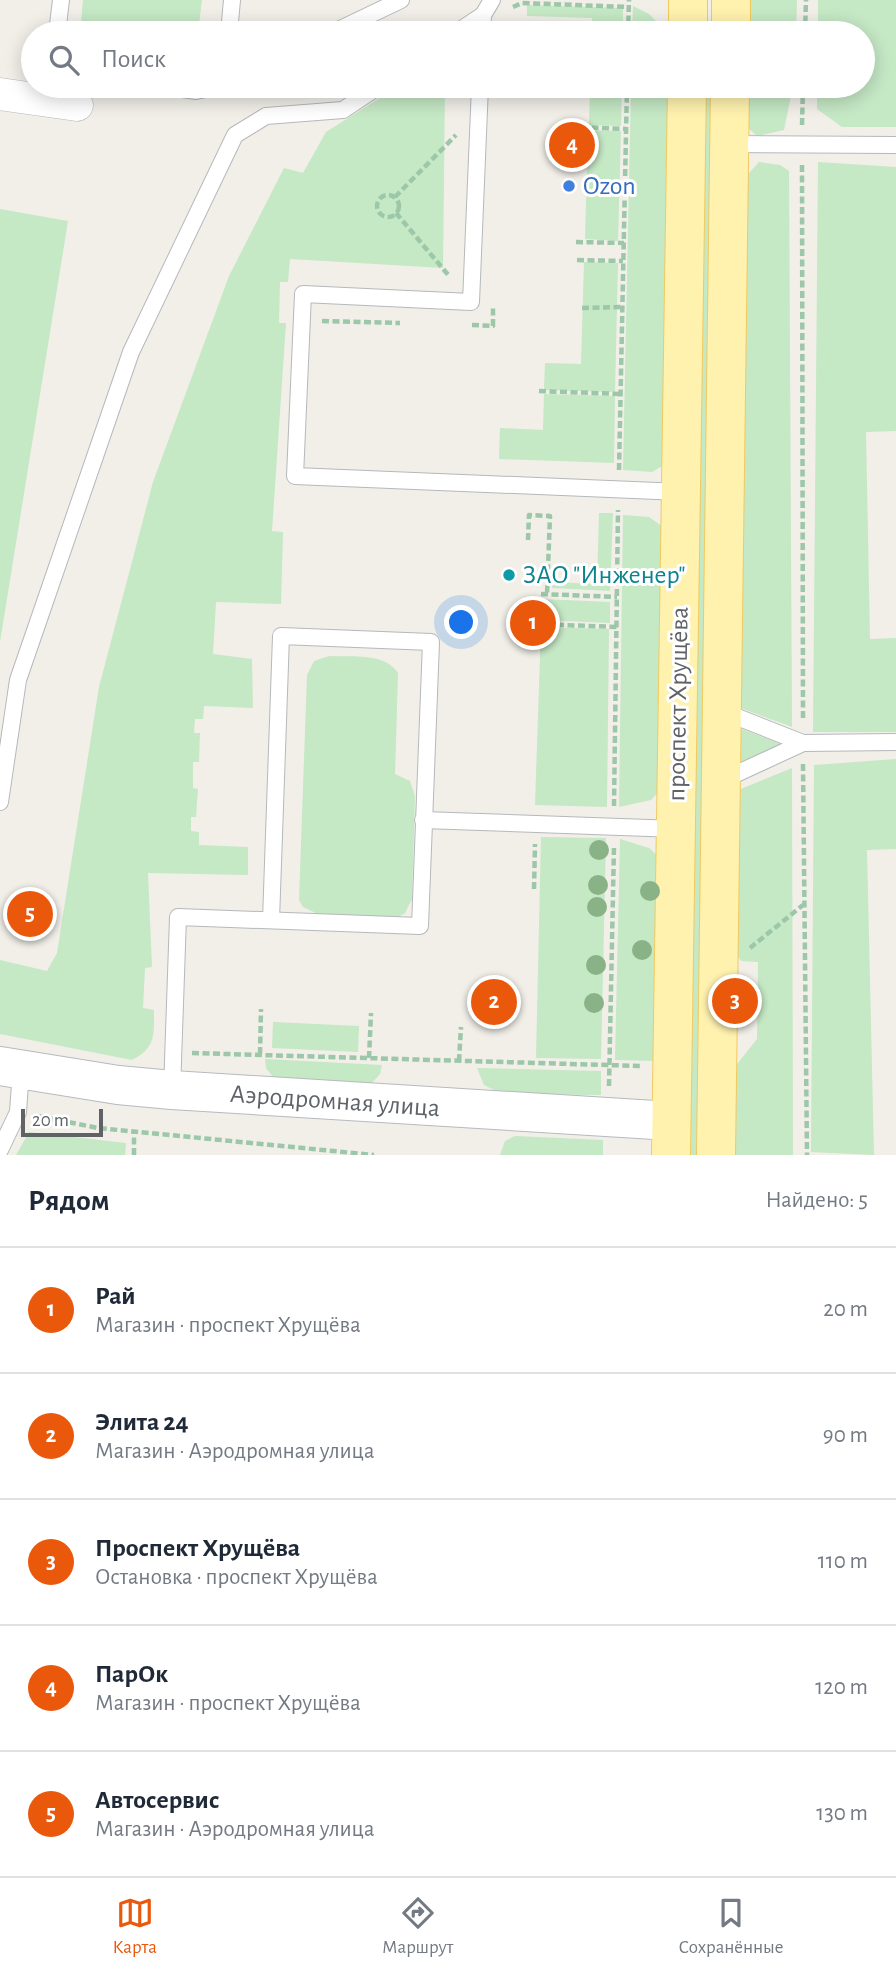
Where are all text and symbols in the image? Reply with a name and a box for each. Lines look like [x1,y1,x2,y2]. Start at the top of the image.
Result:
search box [21,21,875,98]
icon: search [45,41,83,79]
text: Поиск [101,46,166,72]
pin: 4 [549,119,595,171]
place label: Ozon [583,173,636,199]
marker: Ozon [561,178,577,194]
place label: ЗАО "Инженер" [523,562,686,588]
marker: ЗАО "Инженер" [501,567,517,583]
pin: 1 [510,597,556,649]
your location [444,605,478,639]
street label: проспект Хрущёва [663,606,693,802]
pin: 5 [7,888,53,940]
pin: 3 [712,975,758,1027]
pin: 2 [471,976,517,1028]
street label: Аэродромная улица [229,1081,441,1121]
scale bar [21,1106,103,1138]
text: 20 m [32,1111,69,1130]
text: Рядом [28,1186,110,1216]
text: Найдено: 5 [765,1189,868,1212]
text: Рай [95,1283,136,1309]
text: 1 [47,1298,55,1321]
text: 20 m [823,1298,868,1321]
text: Магазин · проспект Хрущёва [95,1314,361,1337]
text: Элита 24 [95,1409,188,1435]
text: 2 [46,1424,56,1447]
text: 90 m [823,1424,868,1447]
text: Магазин · Аэродромная улица [95,1440,374,1463]
text: Проспект Хрущёва [95,1535,300,1561]
text: 3 [46,1550,56,1573]
text: 110 m [818,1550,868,1573]
text: Остановка · проспект Хрущёва [95,1566,378,1589]
text: ПарОк [95,1661,168,1687]
text: 4 [45,1676,57,1699]
text: 120 m [815,1676,868,1699]
text: Магазин · проспект Хрущёва [95,1692,361,1715]
text: Автосервис [95,1787,219,1813]
text: 5 [46,1802,56,1825]
text: 130 m [816,1802,868,1825]
text: Магазин · Аэродромная улица [95,1818,374,1841]
tab: Карта [113,1894,157,1959]
tab: Маршрут [382,1894,453,1959]
tab: Сохранённые [678,1894,783,1959]

